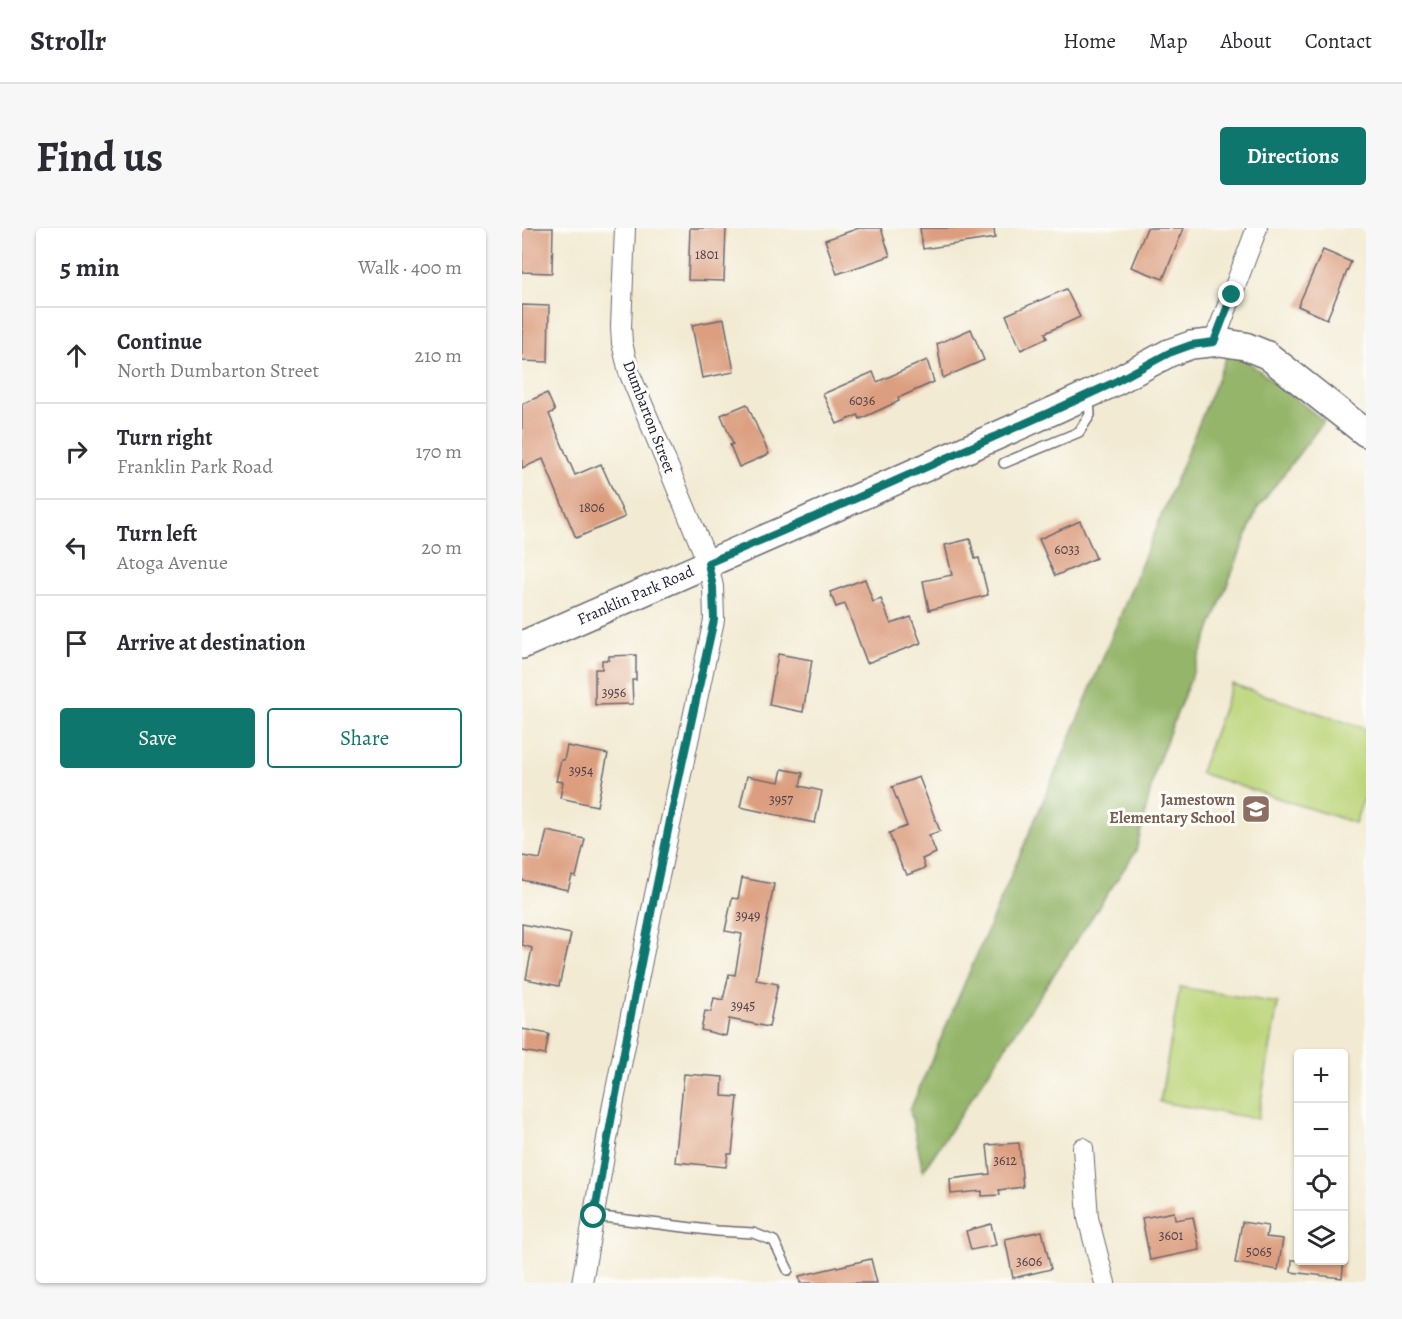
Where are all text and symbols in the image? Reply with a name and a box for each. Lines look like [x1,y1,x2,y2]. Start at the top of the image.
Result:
text: Strollr [30,22,106,60]
text: Home [1063,27,1116,55]
text: Map [1149,27,1187,55]
text: About [1220,27,1272,55]
text: Contact [1305,27,1372,55]
button: Directions [1220,127,1366,185]
text: Find us [36,128,163,185]
house number: 1801 [695,245,719,264]
text: 5 min [60,250,120,285]
text: Walk · 400 m [358,254,462,281]
route end [1218,281,1244,307]
text: Continue [117,327,202,357]
icon: ahead [60,339,93,372]
text: 210 m [414,342,462,369]
text: North Dumbarton Street [117,357,319,384]
street label: Dumbarton Street [617,357,681,477]
house number: 6036 [849,391,875,410]
text: Turn right [117,423,213,453]
icon: right [60,435,93,468]
text: 170 m [416,438,462,465]
text: Franklin Park Road [117,453,273,480]
house number: 1806 [579,498,605,517]
text: Turn left [117,519,197,549]
icon: left [60,531,93,564]
text: 20 m [421,534,462,561]
house number: 6033 [1054,540,1080,559]
text: Atoga Avenue [117,549,228,576]
street label: Franklin Park Road [574,560,698,630]
icon: arrive [60,627,93,660]
text: Arrive at destination [117,628,306,658]
house number: 3956 [602,683,626,702]
button: Save [60,708,255,768]
button: Share [267,708,462,768]
house number: 3954 [569,761,593,780]
place label: Jamestown Elementary School [1109,789,1236,829]
house number: 3957 [769,790,793,809]
school or university icon: Jamestown Elementary School [1240,793,1272,825]
house number: 3949 [736,906,760,925]
house number: 3945 [731,996,755,1015]
map controls [1294,1049,1348,1265]
button: + [1294,1049,1348,1103]
button: − [1294,1103,1348,1157]
house number: 3612 [993,1151,1017,1170]
button: locate [1294,1157,1348,1211]
route start [580,1202,606,1228]
button: layers [1294,1211,1348,1265]
house number: 3601 [1159,1226,1183,1245]
house number: 5065 [1246,1242,1272,1261]
house number: 3606 [1016,1252,1042,1271]

